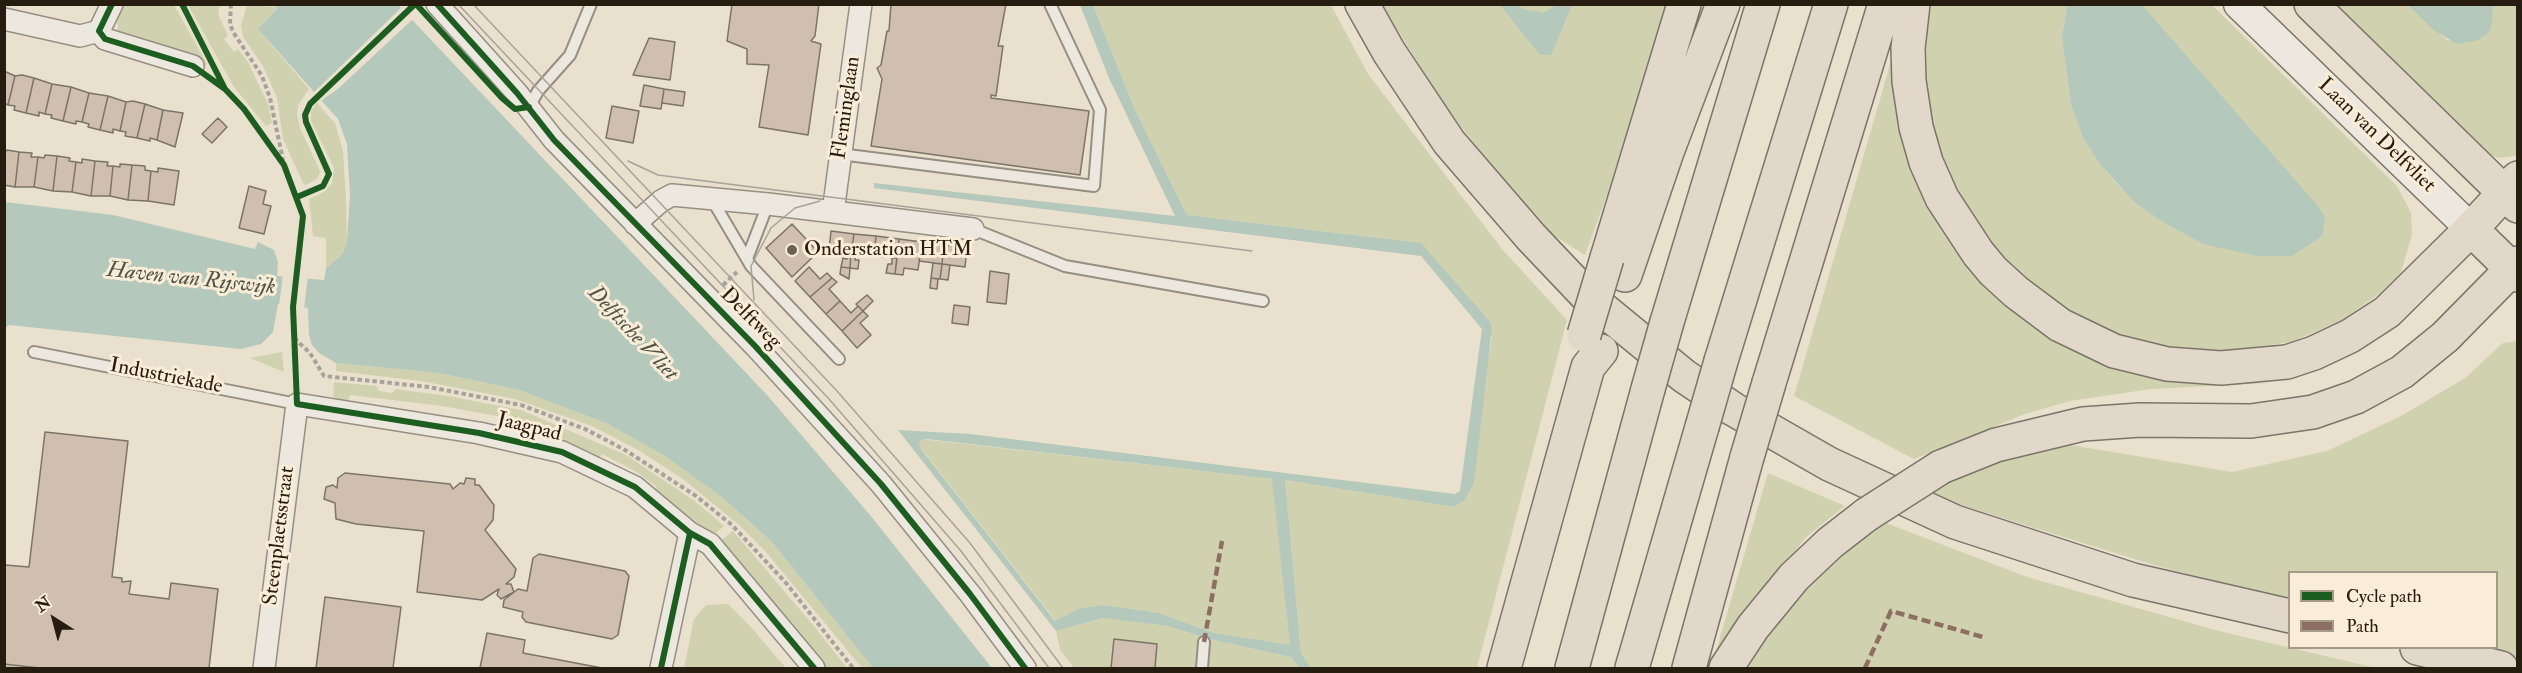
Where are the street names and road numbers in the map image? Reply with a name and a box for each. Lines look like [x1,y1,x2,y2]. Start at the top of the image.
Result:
street label: Fleminglaan [827,55,867,161]
street label: Laan van Delfvliet [2312,73,2440,199]
street label: Delftweg [714,283,786,355]
street label: Industriekade [108,354,224,400]
street label: Jaagpad [494,408,564,448]
street label: Steenplaetsstraat [259,465,301,607]

